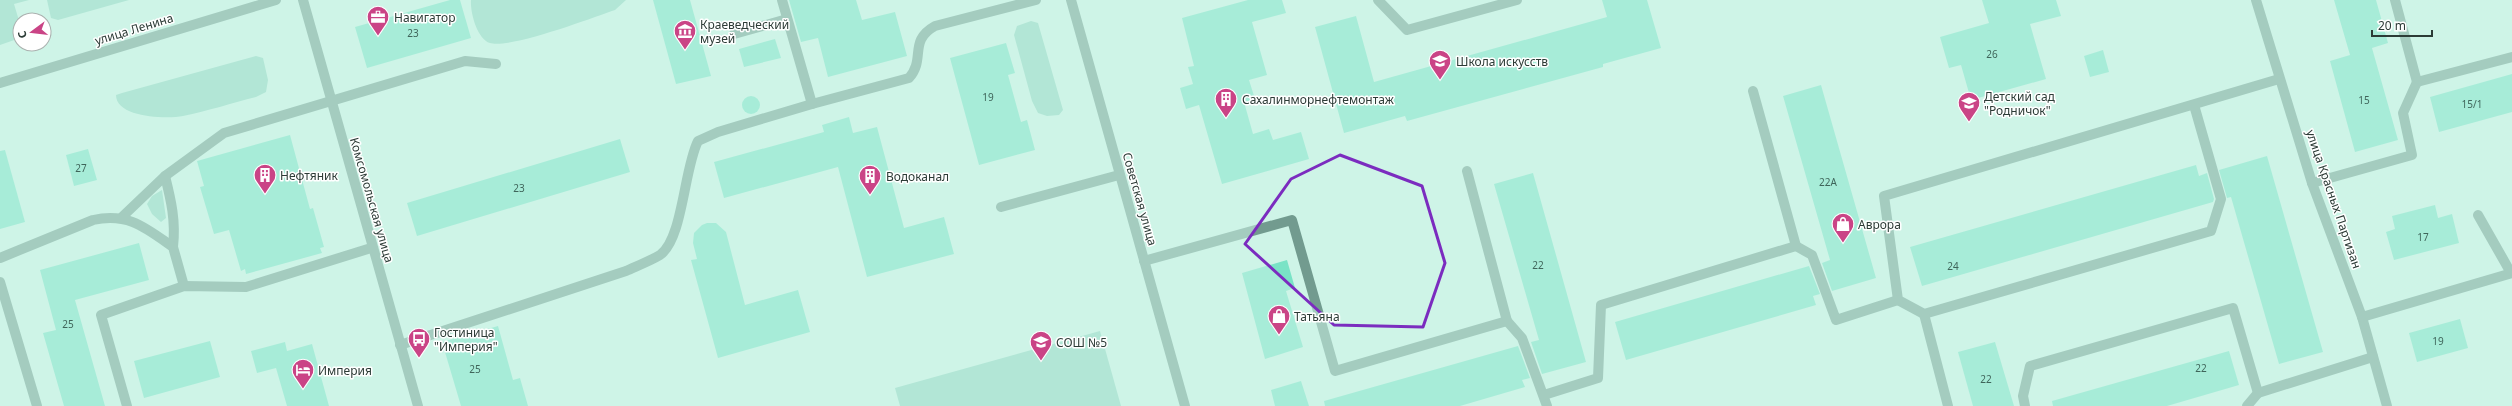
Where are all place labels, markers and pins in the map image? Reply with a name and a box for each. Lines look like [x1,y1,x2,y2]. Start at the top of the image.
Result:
office icon: Навигатор [365,4,391,37]
place label: Навигатор [394,9,456,26]
place label: Краеведческий музей [700,16,789,47]
museum icon: Краеведческий музей [672,18,698,51]
school or university icon: Школа искусств [1427,48,1453,81]
place label: Школа искусств [1456,53,1548,70]
building icon: Сахалинморнефтемонтаж [1213,86,1239,119]
place label: Детский сад "Родничок" [1984,88,2056,119]
school or university icon: Детский сад "Родничок" [1956,90,1982,123]
place label: Сахалинморнефтемонтаж [1242,91,1395,108]
building icon: Нефтяник [252,162,278,195]
building icon: Водоканал [857,163,883,196]
place label: Нефтяник [280,167,339,184]
place label: Водоканал [886,168,949,185]
shop icon: Аврора [1830,211,1856,244]
place label: Аврора [1858,216,1901,233]
shop icon: Татьяна [1266,303,1292,336]
place label: Татьяна [1294,308,1340,325]
place label: Гостиница "Империя" [434,324,498,355]
bus stop icon: Гостиница "Империя" [406,326,432,359]
school or university icon: СОШ №5 [1028,329,1054,362]
place label: СОШ №5 [1056,334,1107,351]
hotel icon: Империя [290,357,316,390]
place label: Империя [318,362,372,379]

